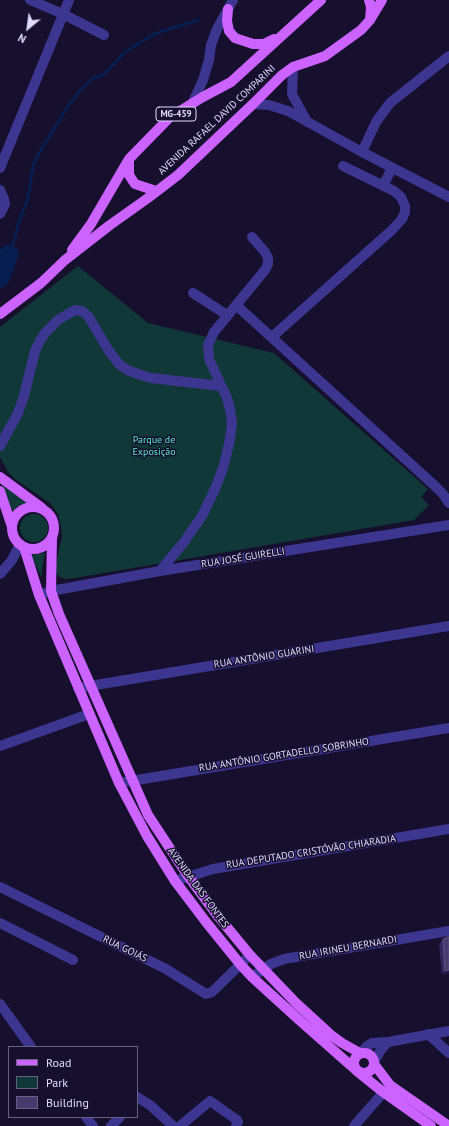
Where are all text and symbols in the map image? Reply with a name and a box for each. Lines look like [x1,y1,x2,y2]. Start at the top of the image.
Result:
north arrow [8,8,48,48]
text: N [16,31,29,46]
street label: AVENIDA RAFAEL DAVID COMPARINI [156,63,278,177]
road number: MG-459 [156,107,196,121]
park label: Parque de Exposição [133,434,175,458]
street label: RUA JOSÉ GUIRELLI [200,545,286,571]
street label: RUA ANTÔNIO GUARINI [213,643,315,671]
street label: RUA ANTÔNIO GORTADELLO SOBRINHO [198,736,370,774]
street label: RUA DEPUTADO CRISTÓVÃO CHIARADIA [225,833,397,871]
street label: AVENIDA DAS FONTES [165,846,231,930]
street label: RUA GOIÁS [101,933,149,965]
street label: RUA IRINEU BERNARDI [298,933,398,963]
legend [8,1046,138,1118]
text: Road [46,1055,71,1070]
text: Park [46,1075,68,1090]
text: Building [46,1095,89,1110]

